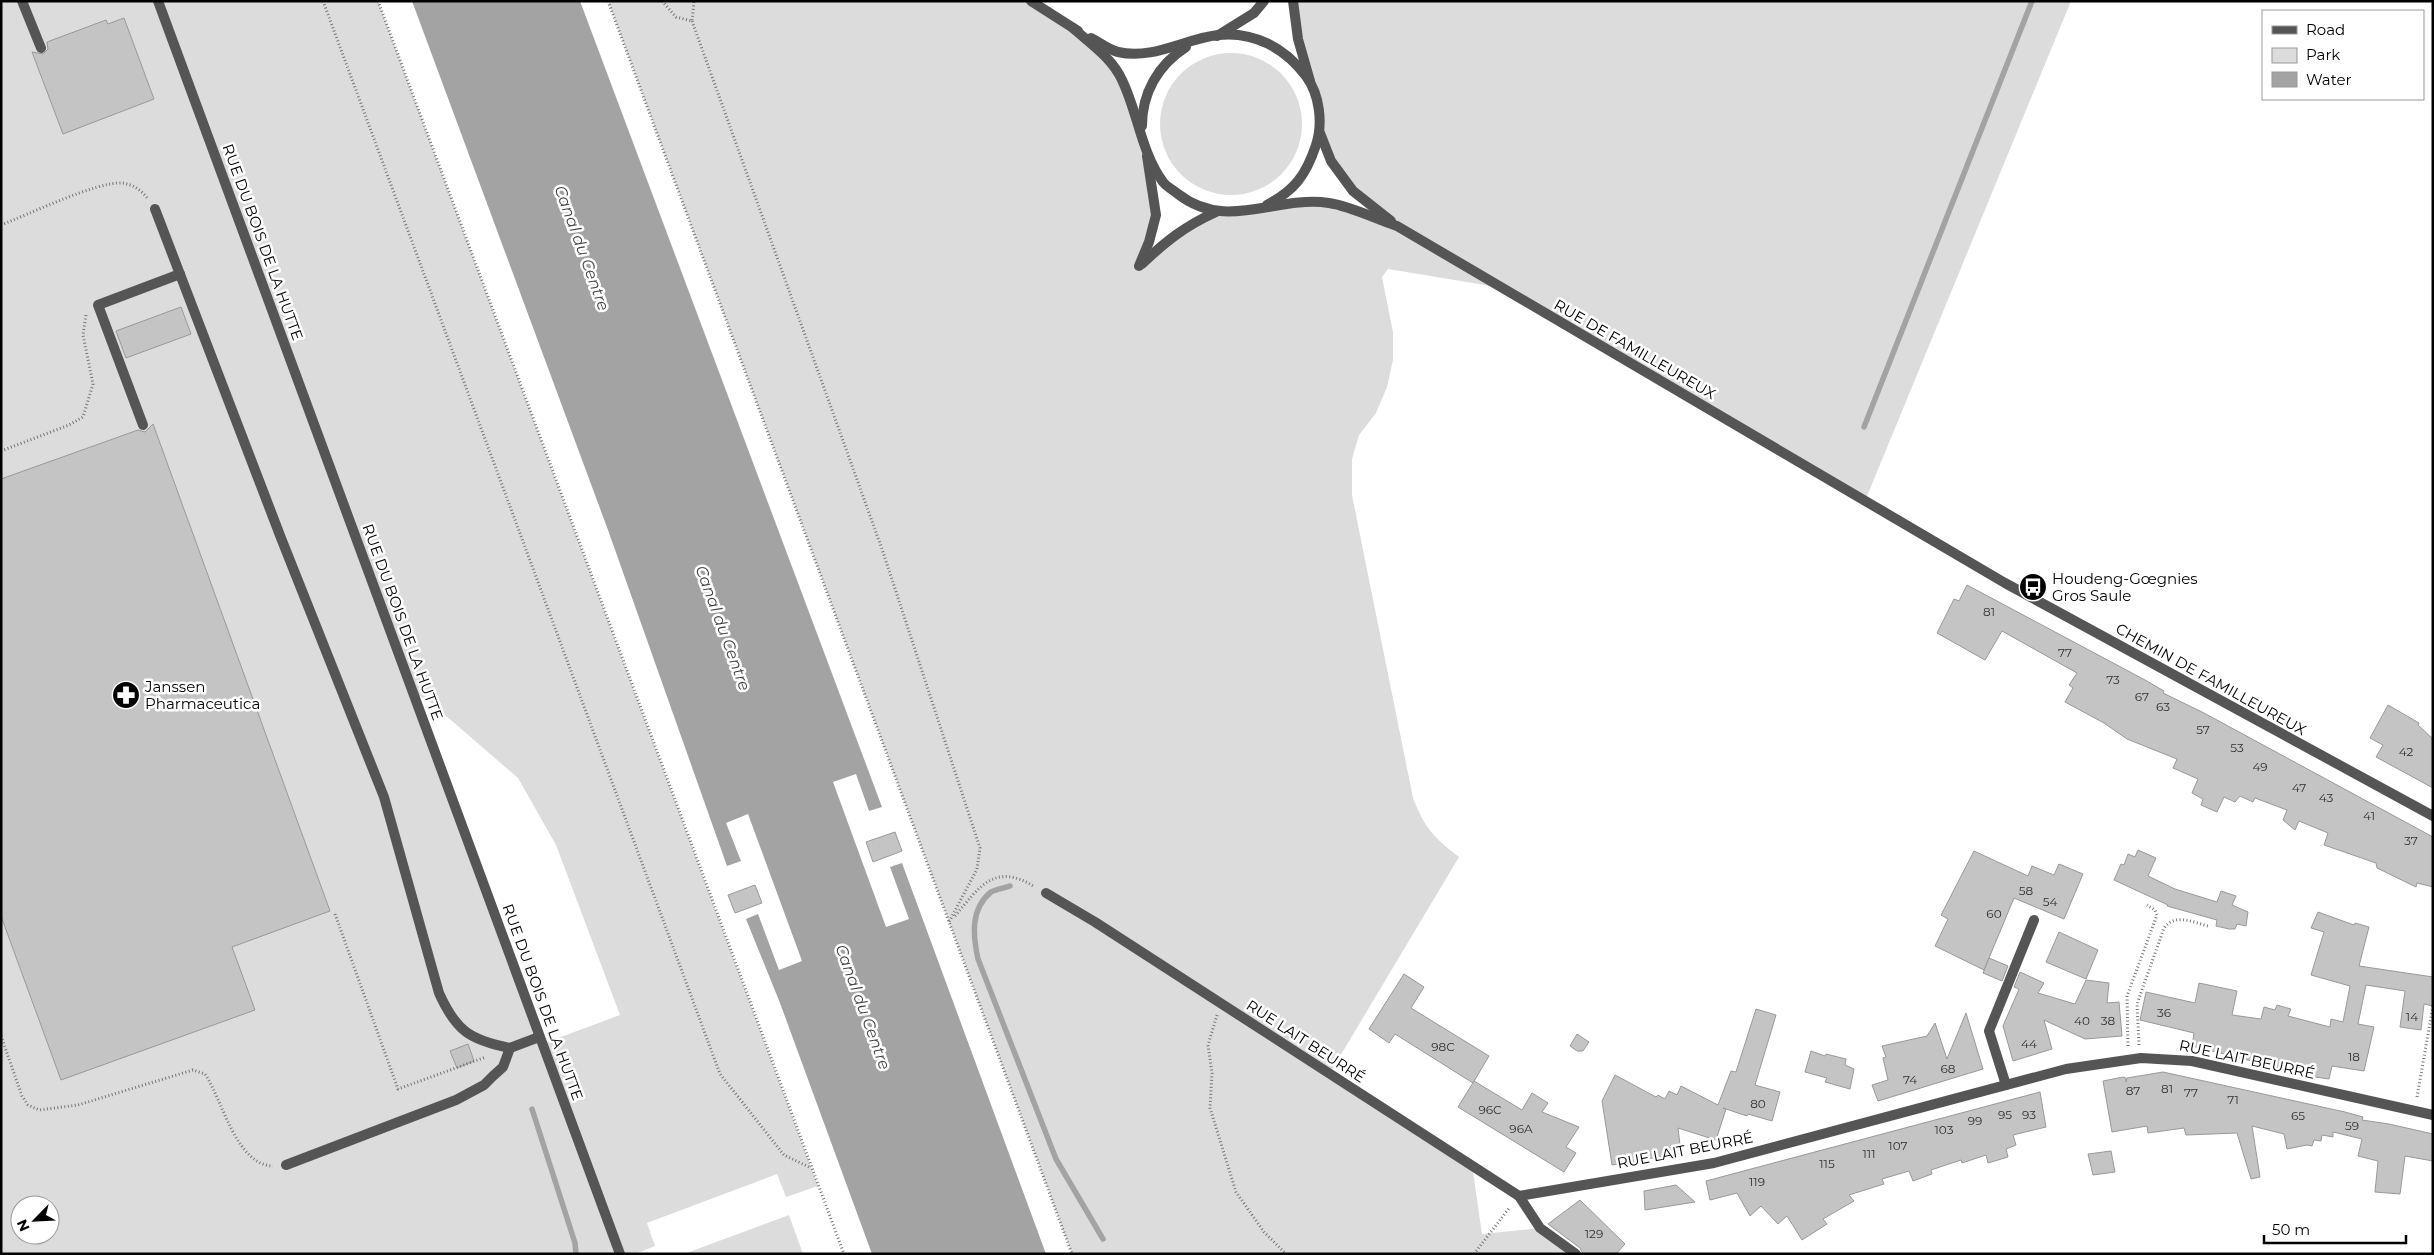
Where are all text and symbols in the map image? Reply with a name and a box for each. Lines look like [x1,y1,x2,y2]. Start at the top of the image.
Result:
legend [2262,10,2424,100]
text: Road [2306,20,2345,39]
text: Park [2306,45,2340,64]
text: Water [2306,70,2352,89]
street label: RUE DU BOIS DE LA HUTTE [219,141,307,343]
water label: Canal du Centre [551,183,613,313]
street label: RUE DE FAMILLEUREUX [1551,295,1719,403]
street label: RUE DU BOIS DE LA HUTTE [359,521,447,723]
water label: Canal du Centre [692,563,754,693]
place label: Houdeng-Gœgnies Gros Saule [2052,569,2198,605]
bus stop icon: Houdeng-Gœgnies Gros Saule [2018,572,2048,602]
house number: 81 [1983,604,1995,619]
street label: CHEMIN DE FAMILLEUREUX [2112,619,2310,739]
house number: 77 [2058,645,2072,660]
house number: 73 [2106,672,2120,687]
place label: Janssen Pharmaceutica [144,677,260,713]
pharmacy icon: Janssen Pharmaceutica [111,680,141,710]
house number: 67 [2135,689,2149,704]
house number: 63 [2156,699,2170,714]
house number: 57 [2196,722,2210,737]
house number: 53 [2230,740,2244,755]
house number: 42 [2399,744,2414,759]
house number: 49 [2252,759,2268,774]
house number: 47 [2292,780,2306,795]
house number: 43 [2319,790,2333,805]
house number: 41 [2363,808,2375,823]
house number: 37 [2404,833,2418,848]
house number: 58 [2019,883,2034,898]
house number: 54 [2043,894,2057,909]
street label: RUE DU BOIS DE LA HUTTE [499,901,587,1103]
house number: 60 [1986,906,2002,921]
water label: Canal du Centre [832,942,894,1072]
street label: RUE LAIT BEURRÉ [1243,995,1369,1087]
house number: 36 [2157,1005,2171,1020]
house number: 14 [2406,1009,2418,1024]
house number: 40 [2074,1013,2090,1028]
house number: 38 [2101,1013,2116,1028]
street label: RUE LAIT BEURRÉ [2177,1035,2317,1083]
house number: 44 [2021,1036,2037,1051]
house number: 98C [1431,1039,1455,1054]
house number: 18 [2348,1049,2360,1064]
house number: 68 [1941,1061,1956,1076]
house number: 74 [1903,1072,1917,1087]
house number: 81 [2161,1081,2173,1096]
house number: 87 [2126,1083,2140,1098]
house number: 77 [2184,1085,2198,1100]
house number: 71 [2227,1092,2239,1107]
house number: 80 [1750,1096,1766,1111]
house number: 96C [1478,1102,1502,1117]
house number: 95 [1998,1107,2012,1122]
house number: 93 [2022,1107,2036,1122]
house number: 65 [2291,1108,2305,1123]
house number: 99 [1968,1113,1982,1128]
house number: 59 [2345,1118,2359,1133]
house number: 96A [1509,1121,1533,1136]
house number: 103 [1935,1122,1954,1137]
street label: RUE LAIT BEURRÉ [1615,1127,1755,1173]
house number: 107 [1888,1138,1908,1153]
house number: 111 [1863,1146,1876,1161]
house number: 115 [1819,1156,1835,1171]
house number: 119 [1749,1174,1765,1189]
north arrow [10,1195,60,1245]
scale bar [2264,1212,2406,1244]
text: N [13,1216,34,1234]
text: 50 m [2272,1220,2310,1239]
house number: 129 [1585,1226,1603,1241]

